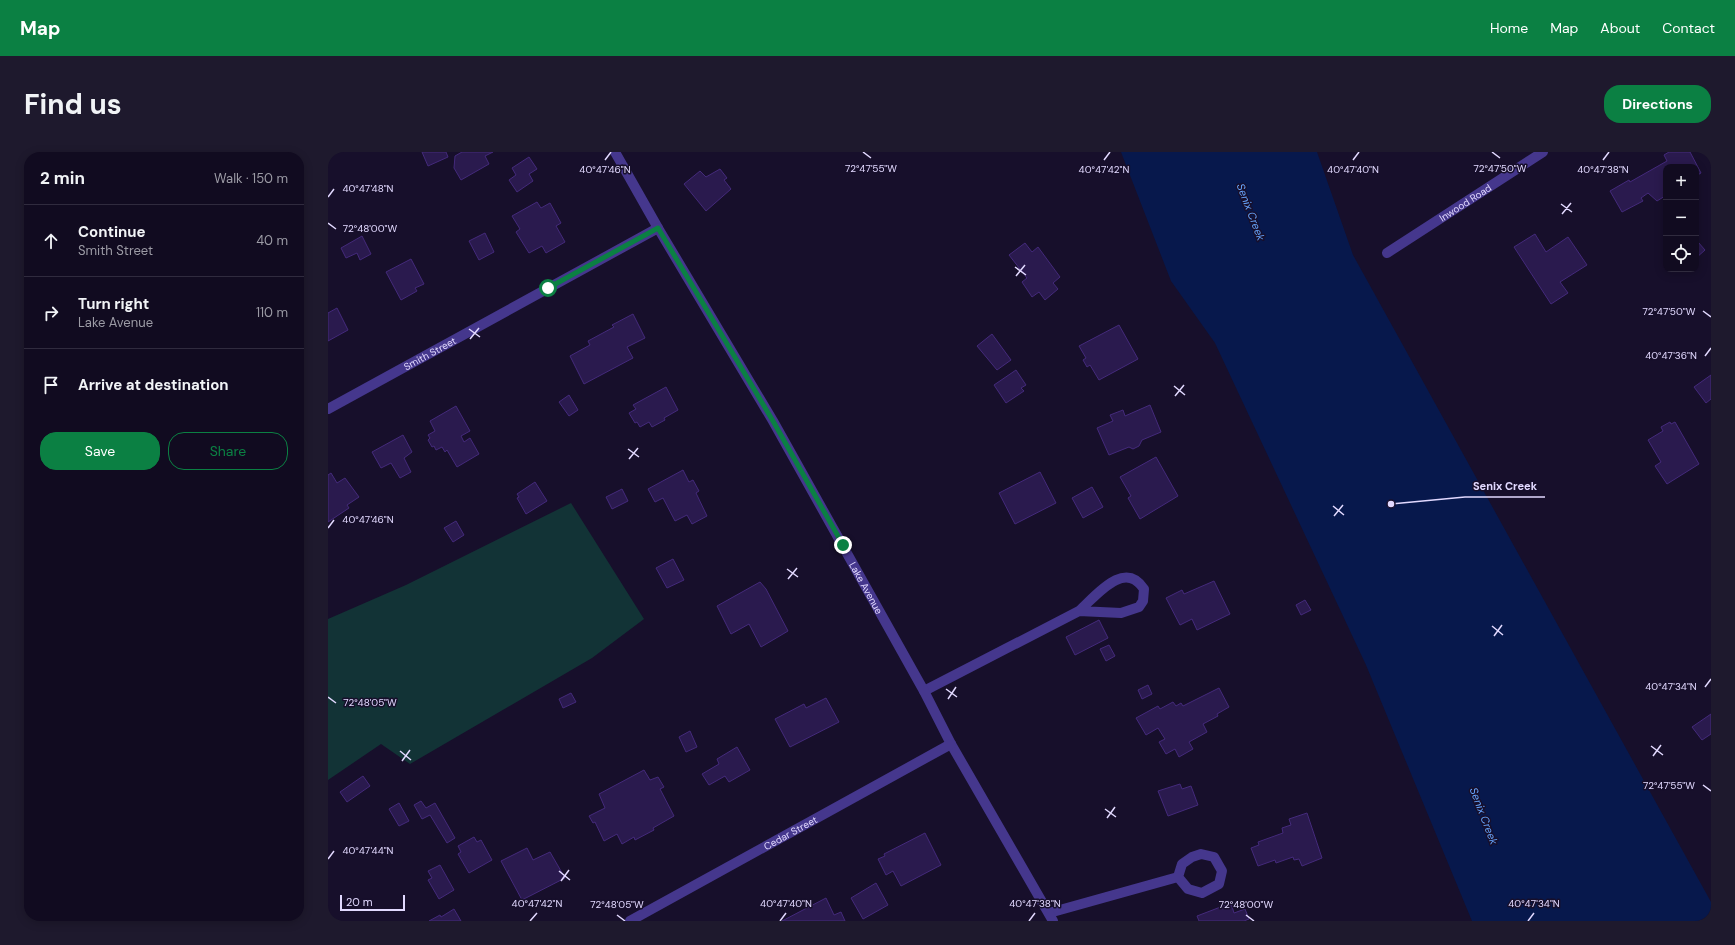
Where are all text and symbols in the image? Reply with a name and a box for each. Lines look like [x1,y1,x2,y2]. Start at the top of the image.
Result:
text: Map [20,16,60,41]
text: Home [1490,19,1528,37]
text: Map [1550,19,1578,37]
text: About [1600,19,1640,37]
text: Contact [1662,19,1715,37]
button: Directions [1604,85,1711,123]
text: Find us [24,86,122,123]
text: 72°47'55"W [845,162,897,175]
text: 72°47'50"W [1474,162,1527,175]
text: 40°47'46"N [579,163,631,176]
text: 40°47'42"N [1079,163,1129,176]
text: 40°47'40"N [1327,163,1379,176]
text: 40°47'38"N [1577,163,1629,176]
map controls [1663,164,1699,272]
button: + [1663,164,1699,200]
text: 2 min [40,167,85,189]
text: Walk · 150 m [214,170,288,187]
water label: Senix Creek [1234,181,1268,243]
street label: Inwood Road [1437,181,1494,225]
text: 40°47'48"N [342,182,394,195]
button: − [1663,200,1699,236]
text: Continue [78,222,146,242]
text: 72°48'00"W [343,222,397,235]
icon: ahead [40,230,62,252]
text: 40 m [256,232,288,249]
button: locate [1663,236,1699,272]
text: Smith Street [78,242,153,259]
route start [539,279,557,297]
text: Turn right [78,294,149,314]
icon: right [40,302,62,324]
text: 110 m [256,304,288,321]
text: 72°47'50"W [1643,305,1696,318]
text: Lake Avenue [78,314,153,331]
street label: Smith Street [401,334,459,373]
text: 40°47'36"N [1645,349,1697,362]
icon: arrive [40,374,62,396]
text: Arrive at destination [78,375,229,395]
button: Save [40,432,160,470]
button: Share [168,432,288,470]
callout: Senix Creek [1465,474,1545,497]
text: Senix Creek [1473,479,1538,493]
text: 40°47'46"N [342,513,394,526]
route end [834,536,852,554]
street label: Lake Avenue [846,560,886,617]
text: 40°47'34"N [1645,680,1697,693]
text: 72°48'05"W [343,696,397,709]
text: 72°47'55"W [1643,779,1695,792]
water label: Senix Creek [1467,785,1501,847]
street label: Cedar Street [761,813,820,853]
text: 40°47'44"N [342,844,394,857]
scale bar [340,893,405,912]
text: 20 m [346,895,372,909]
text: 40°47'42"N [512,897,562,910]
text: 40°47'40"N [760,897,812,910]
text: 40°47'38"N [1009,897,1061,910]
text: 40°47'34"N [1508,897,1560,910]
text: 72°48'05"W [590,898,644,911]
text: 72°48'00"W [1219,898,1273,911]

